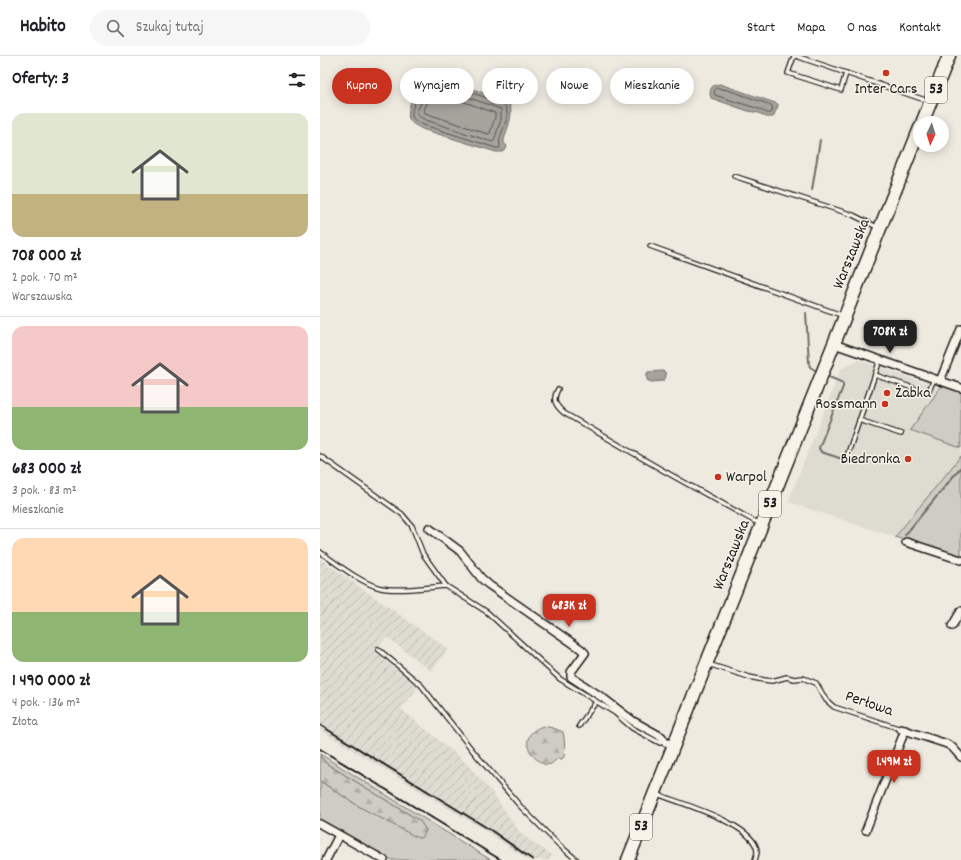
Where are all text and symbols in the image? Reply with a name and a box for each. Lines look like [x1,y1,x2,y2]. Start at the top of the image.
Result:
search box [90,10,370,46]
text: Habito [20,14,66,41]
icon: search [104,17,126,39]
text: Szukaj tutaj [136,17,204,39]
text: Start [747,18,775,38]
text: Mapa [797,18,825,38]
text: O nas [847,18,877,38]
text: Kontakt [899,18,941,38]
text: Oferty: 3 [12,68,69,92]
chip: Kupno [332,68,392,104]
chip: Wynajem [400,68,474,104]
chip: Filtry [482,68,538,104]
chip: Nowe [546,68,602,104]
chip: Mieszkanie [610,68,694,104]
marker: Inter Cars [881,68,891,78]
icon: filters [286,69,308,91]
road number: 53 [925,77,947,103]
place label: Inter Cars [855,78,918,101]
north arrow [913,116,949,152]
map controls [913,116,949,152]
icon: home [124,139,196,211]
street label: Warszawska [827,215,877,293]
text: 708 000 zł [12,245,81,269]
text: 2 pok. · 70 m² [12,269,78,288]
text: Warszawska [12,288,72,307]
pin: 708K zł [853,320,927,354]
text: 708K zł [873,323,907,342]
icon: home [124,352,196,424]
place label: Żabka [895,382,931,405]
marker: Żabka [882,388,892,398]
place label: Rossmann [815,393,877,416]
marker: Rossmann [880,399,890,409]
place label: Biedronka [840,448,900,471]
marker: Biedronka [903,454,913,464]
text: 683 000 zł [12,458,81,482]
place label: Warpol [726,466,767,489]
marker: Warpol [713,472,723,482]
text: 3 pok. · 83 m² [12,482,77,501]
road number: 53 [759,491,781,517]
text: Mieszkanie [12,501,64,520]
street label: Warszawska [707,516,757,594]
icon: home [124,564,196,636]
pin: 683K zł [532,594,606,628]
text: 683K zł [552,597,586,616]
text: 1 490 000 zł [12,670,90,694]
street label: Perłowa [842,685,896,723]
text: 4 pok. · 136 m² [12,694,80,713]
text: Złota [12,713,38,732]
pin: 1.49M zł [853,750,935,784]
text: 1.49M zł [876,753,912,772]
road number: 53 [630,814,652,840]

